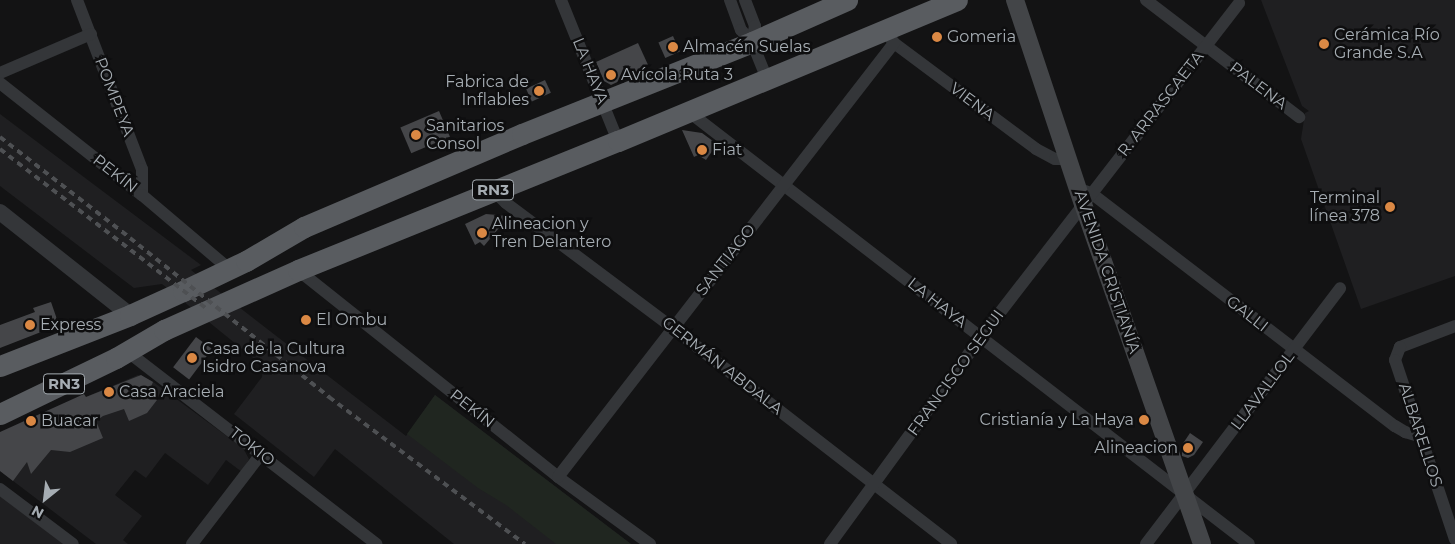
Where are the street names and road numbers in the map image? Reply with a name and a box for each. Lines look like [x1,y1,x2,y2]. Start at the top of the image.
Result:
street label: LA HAYA [568,35,612,107]
street label: R. ARRASCAETA [1114,47,1208,161]
street label: POMPEYA [90,55,138,139]
street label: PALENA [1226,58,1290,114]
street label: VIENA [946,79,998,125]
street label: PEKÍN [89,151,141,197]
road number: RN3 [472,178,514,202]
street label: AVENIDA CRISTIANÍA [1070,188,1144,356]
street label: SANTIAGO [692,220,760,300]
street label: LA HAYA [904,274,970,332]
street label: GALLI [1222,292,1272,336]
street label: FRANCISCO SEGUI [904,306,1008,440]
street label: GERMÁN ABDALA [658,313,786,419]
street label: LLAVALLOL [1227,348,1299,434]
road number: RN3 [43,372,85,396]
street label: ALBARELLOS [1394,380,1446,490]
street label: PEKÍN [446,386,498,432]
street label: TOKIO [226,423,278,471]

